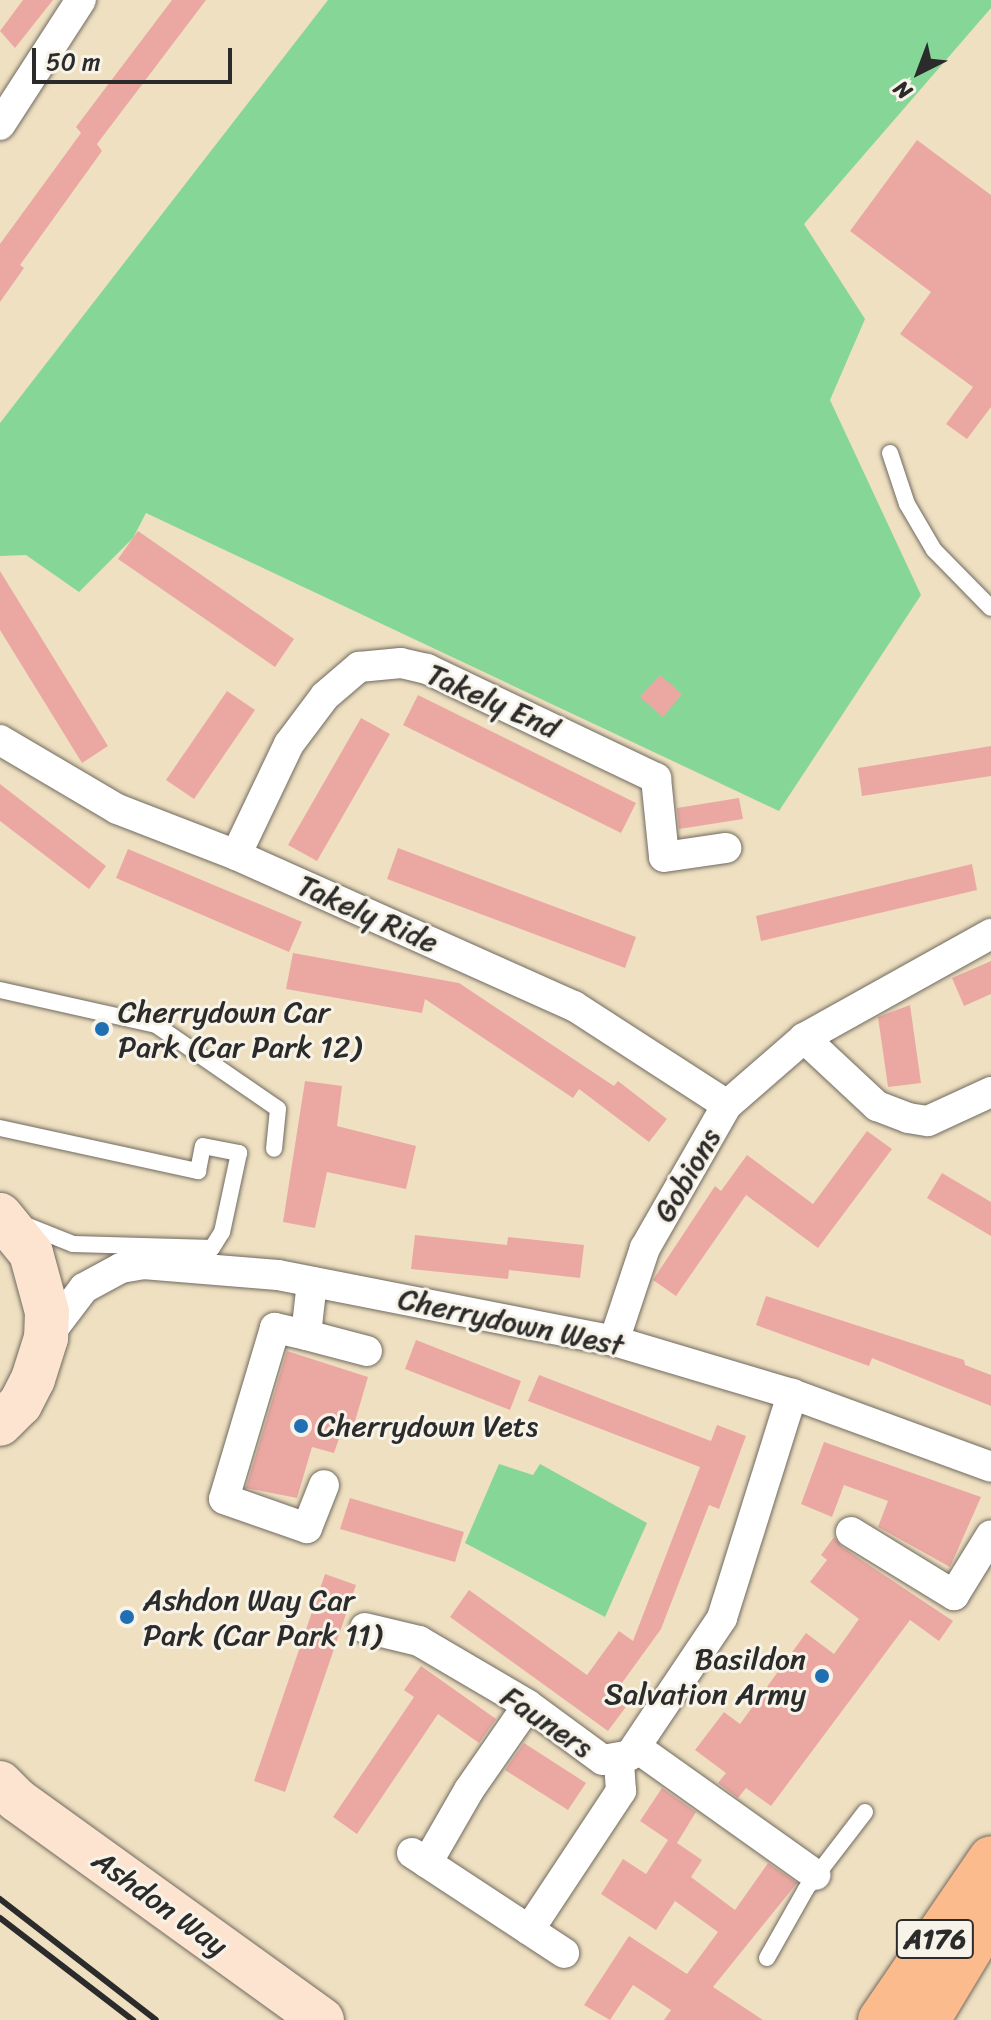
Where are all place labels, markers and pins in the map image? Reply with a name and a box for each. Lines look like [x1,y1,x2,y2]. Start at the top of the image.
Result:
place label: Cherrydown Car Park (Car Park 12) [118,994,362,1064]
marker: Cherrydown Car Park (Car Park 12) [93,1020,111,1038]
place label: Cherrydown Vets [317,1408,541,1444]
marker: Cherrydown Vets [292,1417,310,1435]
place label: Ashdon Way Car Park (Car Park 11) [143,1582,382,1652]
marker: Ashdon Way Car Park (Car Park 11) [118,1608,136,1626]
place label: Basildon Salvation Army [605,1641,806,1712]
marker: Basildon Salvation Army [813,1667,831,1685]

